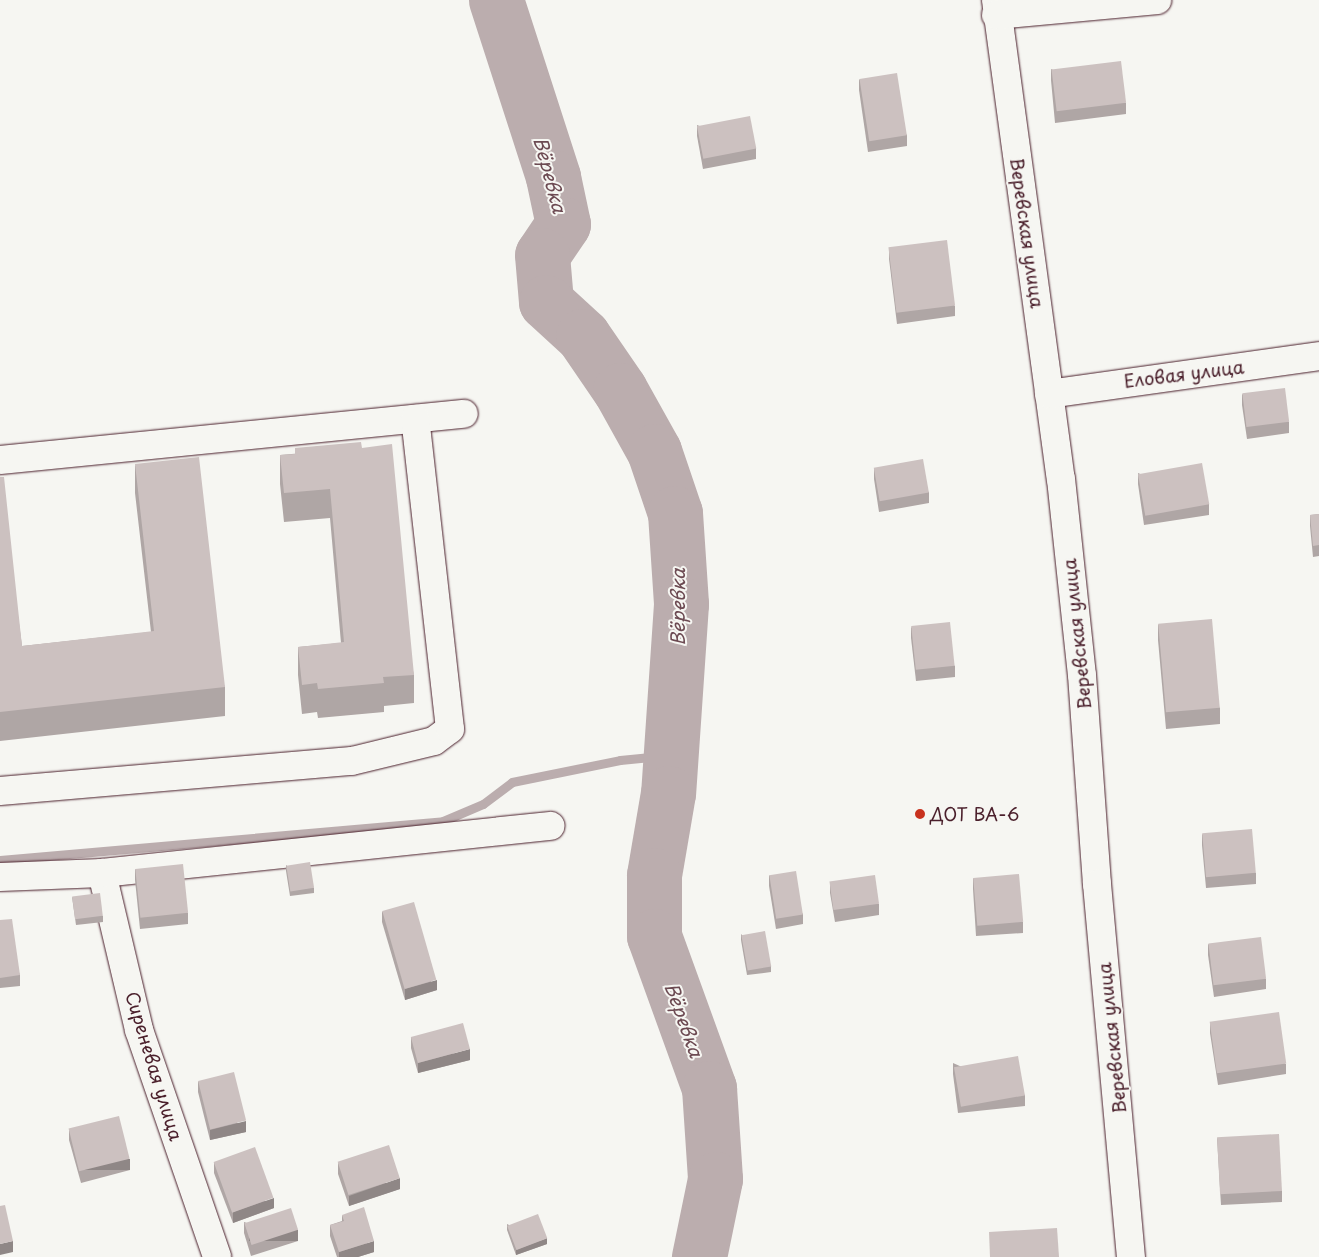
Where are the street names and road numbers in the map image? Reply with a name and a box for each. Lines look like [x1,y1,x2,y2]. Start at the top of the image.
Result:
street label: Веревская улица [1006,156,1048,310]
street label: Еловая улица [1122,356,1246,392]
street label: Веревская улица [1058,557,1096,711]
street label: Веревская улица [1093,961,1131,1115]
street label: Сиреневая улица [121,989,187,1143]

